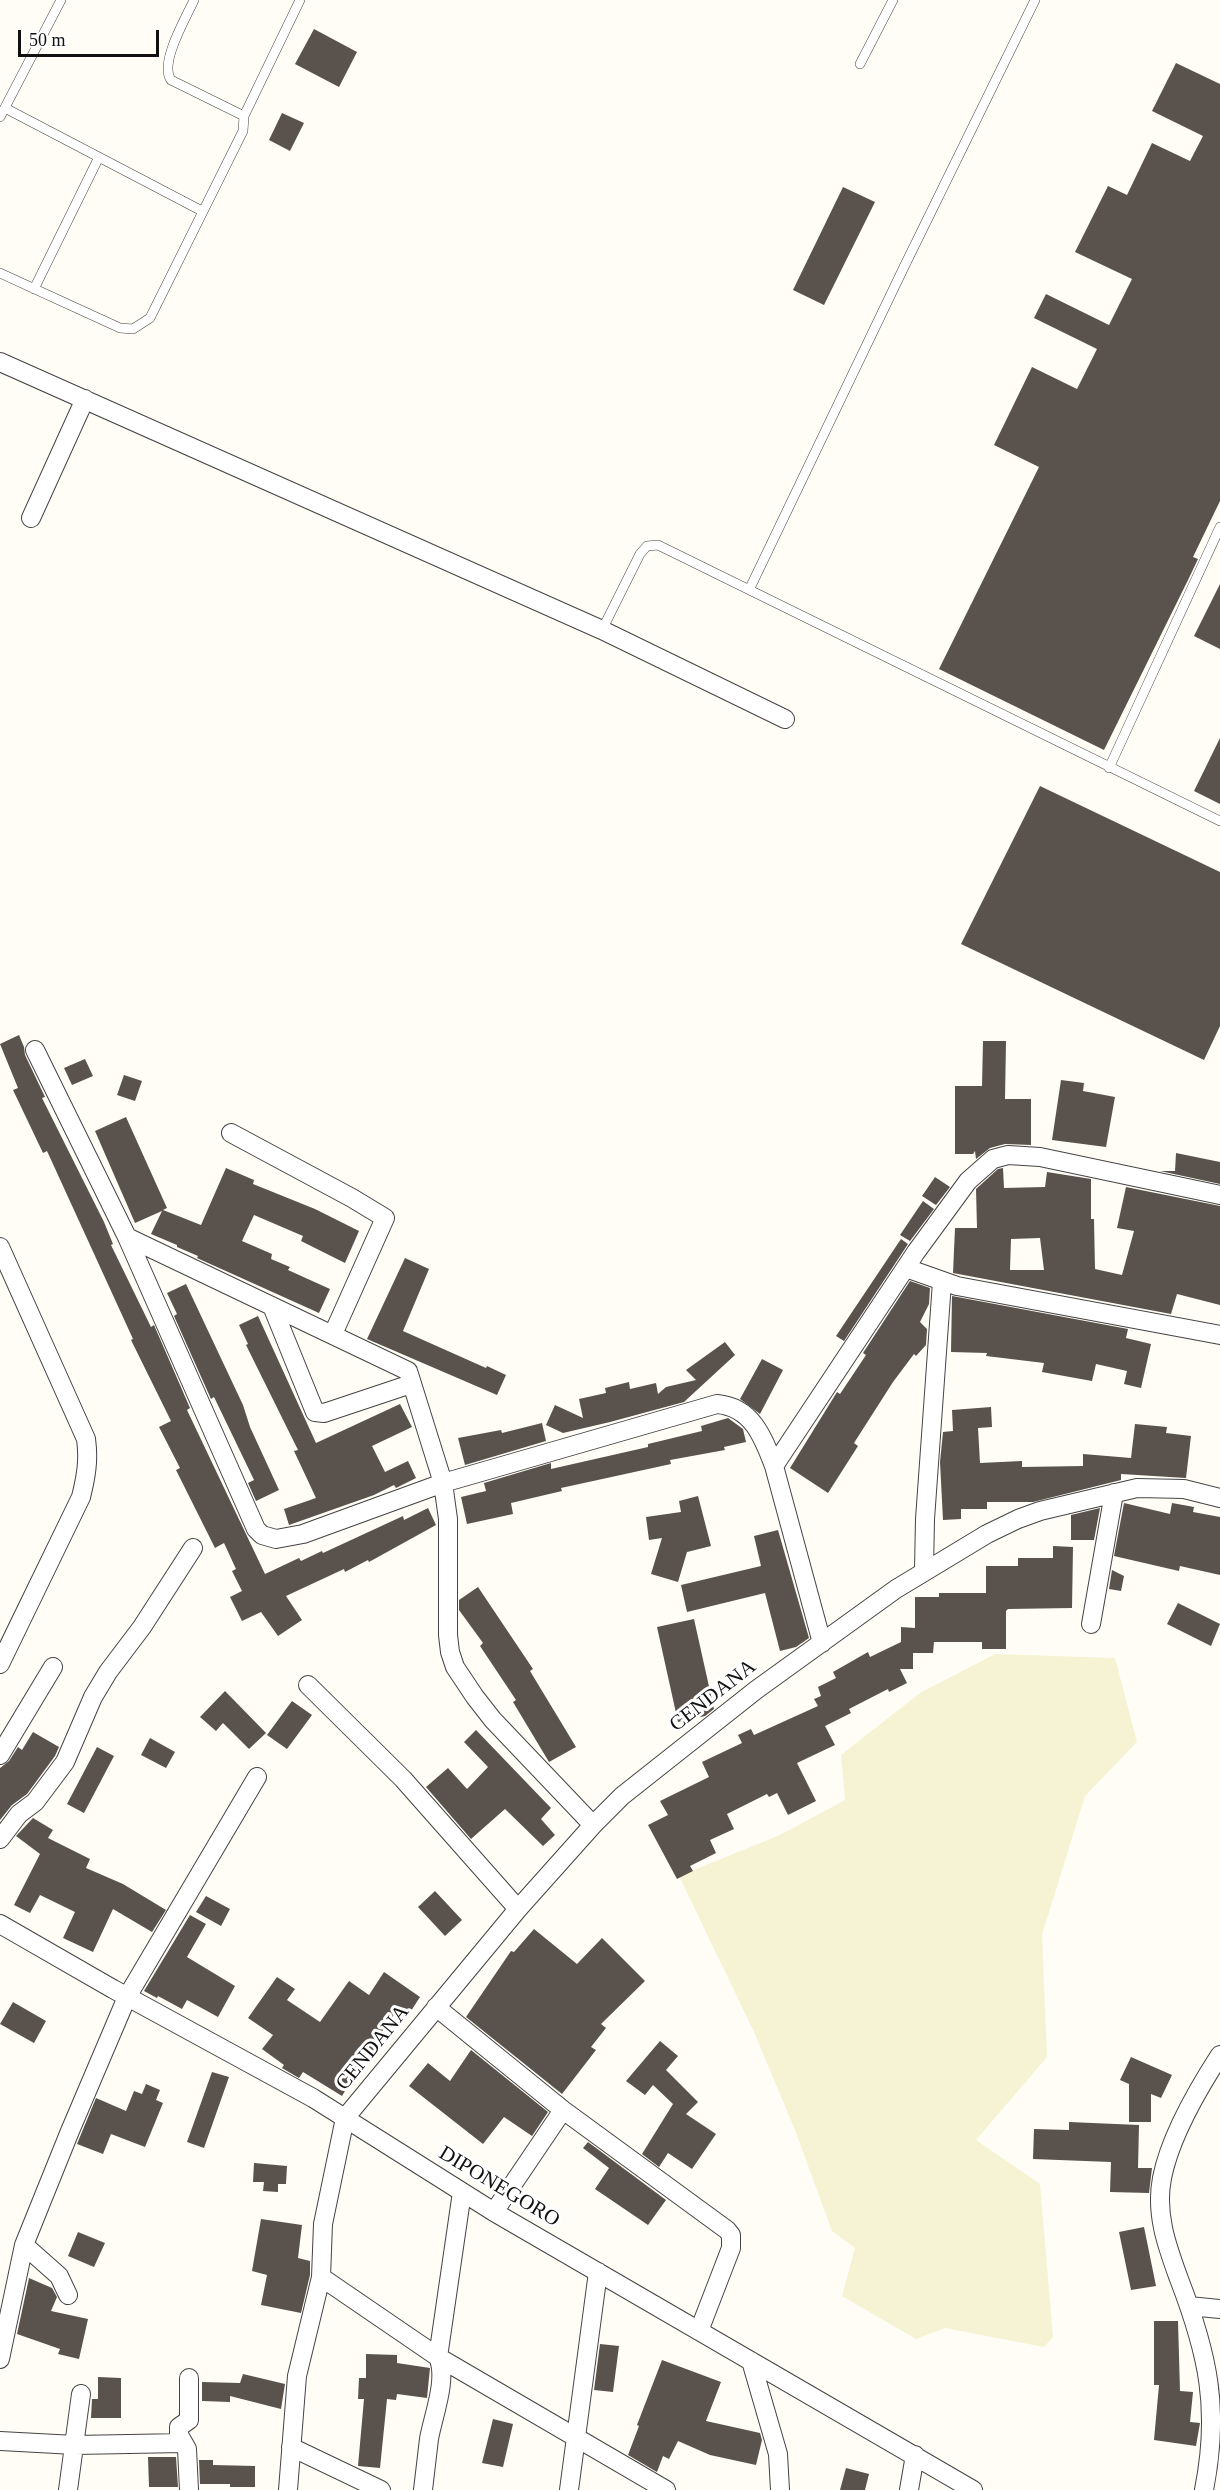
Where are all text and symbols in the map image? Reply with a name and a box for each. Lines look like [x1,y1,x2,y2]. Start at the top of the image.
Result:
scale bar [21,18,162,56]
text: 50 m [29,30,66,50]
street label: CENDANA [665,1654,761,1738]
street label: CENDANA [331,2000,415,2096]
street label: DIPONEGORO [434,2141,564,2233]

